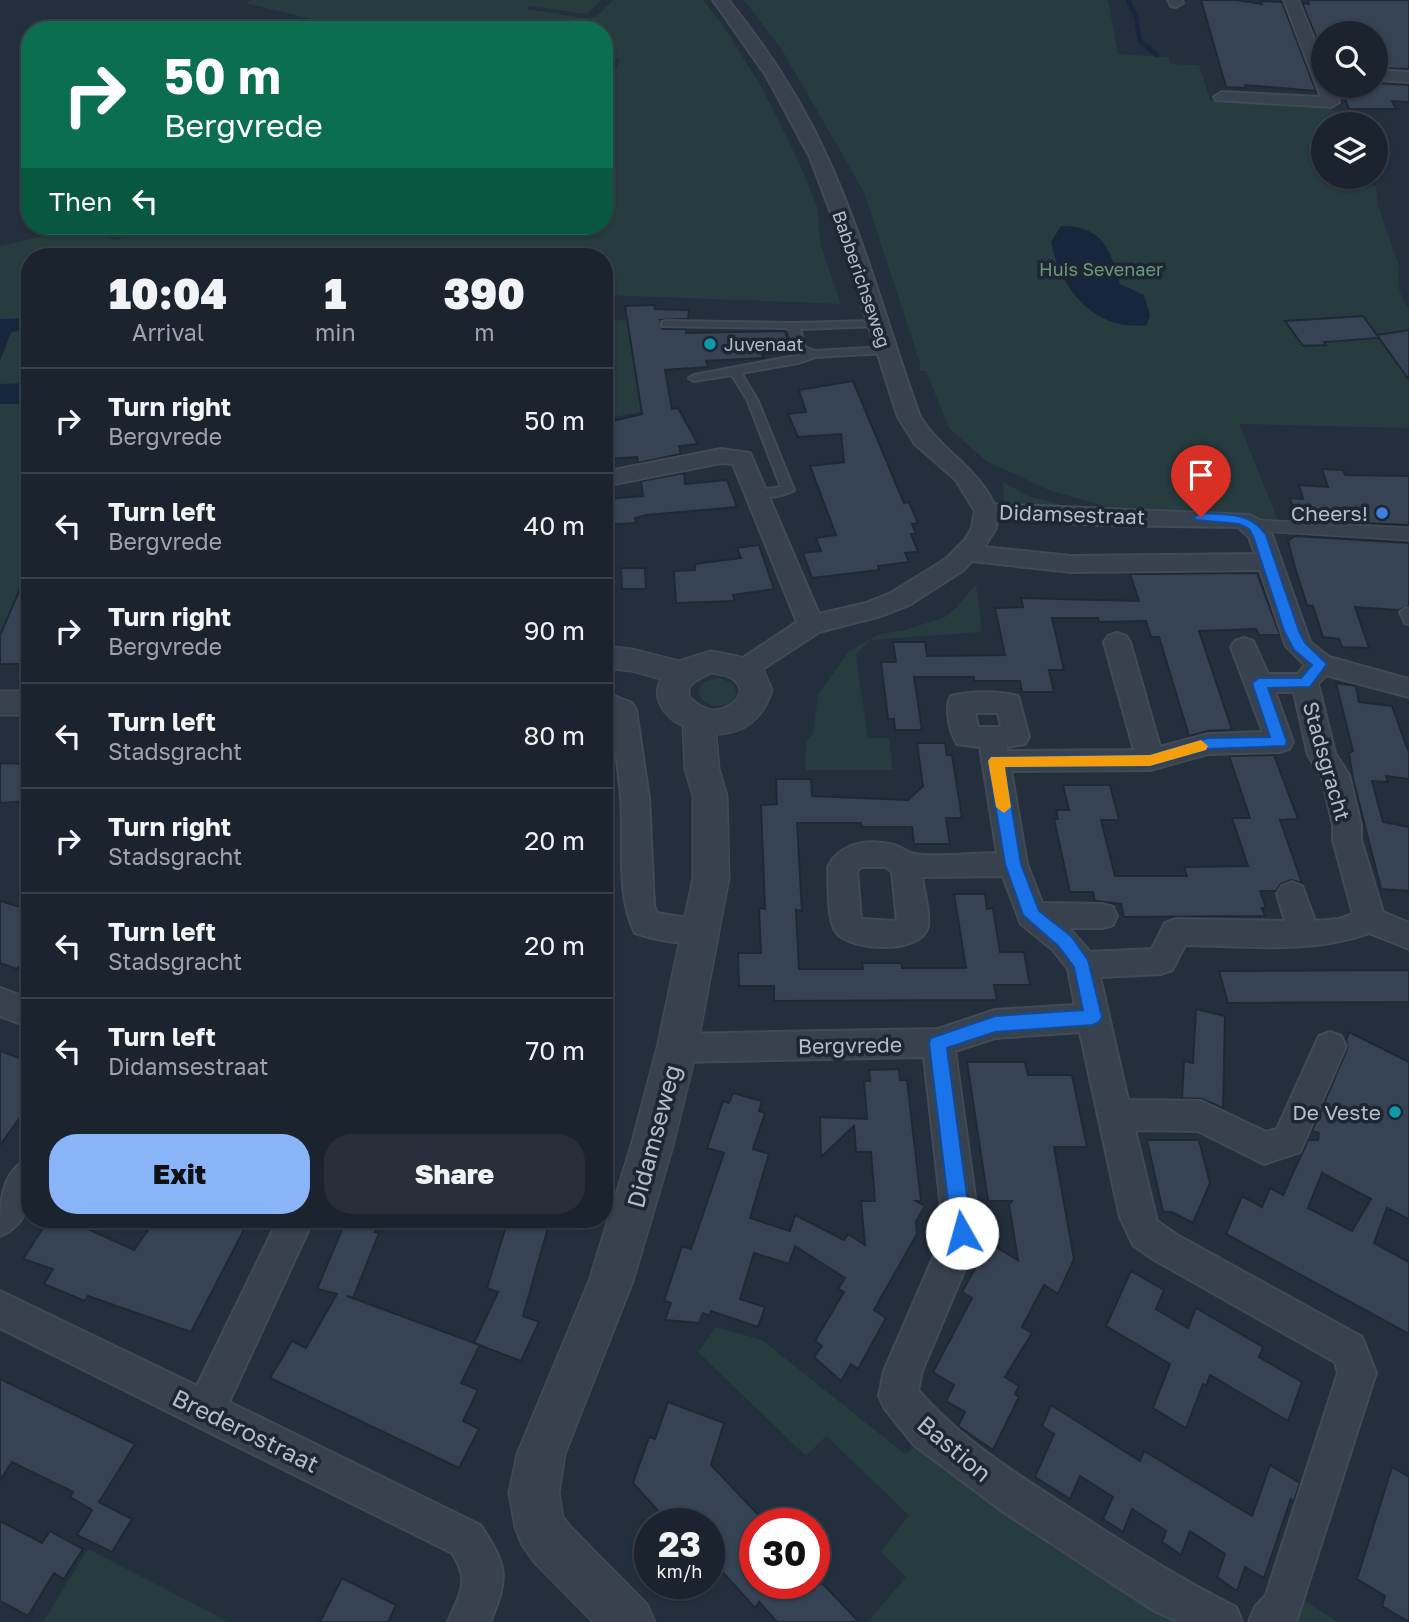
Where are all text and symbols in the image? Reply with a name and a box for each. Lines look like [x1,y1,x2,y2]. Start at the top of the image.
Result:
map controls [1311,21,1388,189]
button: search [1311,21,1388,98]
text: 50 m [164,46,281,105]
icon: right [49,49,140,140]
text: Bergvrede [164,106,323,144]
button: layers [1311,112,1388,189]
icon: left [126,182,164,220]
text: Then [49,186,112,217]
street label: Babberichseweg [828,208,896,350]
park label: Huis Sevenaer [1039,258,1163,280]
text: 10:04 [109,268,227,318]
text: 1 [324,268,346,318]
text: 390 [444,268,525,318]
text: Arrival [132,318,204,346]
text: min [315,318,356,346]
text: m [474,318,495,346]
place label: Juvenaat [724,333,803,355]
marker: Juvenaat [702,336,718,352]
text: Turn right [108,391,231,422]
icon: right [49,402,87,440]
text: 50 m [524,405,585,436]
text: Bergvrede [108,422,222,450]
pin [1171,445,1231,517]
icon: arrive [1182,456,1220,494]
text: Turn left [108,496,216,527]
street label: Didamsestraat [998,498,1146,530]
place label: Cheers! [1291,500,1368,526]
marker: Cheers! [1374,505,1390,521]
icon: left [49,507,87,545]
text: 40 m [524,510,585,541]
text: Bergvrede [108,527,222,555]
text: Turn right [108,601,231,632]
icon: right [49,612,87,650]
text: 90 m [524,615,585,646]
text: Bergvrede [108,632,222,660]
street label: Stadsgracht [1298,698,1356,824]
text: Turn left [108,706,216,737]
icon: left [49,717,87,755]
text: 80 m [524,720,585,751]
text: Stadsgracht [108,737,242,765]
text: Turn right [108,811,231,842]
icon: right [49,822,87,860]
text: 20 m [524,825,585,856]
text: Stadsgracht [108,842,242,870]
text: Turn left [108,916,216,947]
icon: left [49,927,87,965]
text: 20 m [524,930,585,961]
text: Stadsgracht [108,947,242,975]
text: Turn left [108,1021,216,1052]
street label: Bergvrede [798,1031,902,1059]
icon: left [49,1032,87,1070]
text: 70 m [526,1035,585,1066]
text: Didamsestraat [108,1052,268,1080]
street label: Didamseweg [620,1061,686,1211]
place label: De Veste [1292,1099,1381,1125]
marker: De Veste [1387,1104,1403,1120]
button: Exit [49,1134,310,1214]
button: Share [324,1134,585,1214]
position arrow [925,1196,999,1270]
street label: Brederostraat [168,1382,324,1478]
street label: Bastion [912,1409,998,1487]
speed limit sign: 30 [739,1508,830,1599]
text: 23 [658,1523,701,1565]
text: km/h [657,1560,702,1582]

